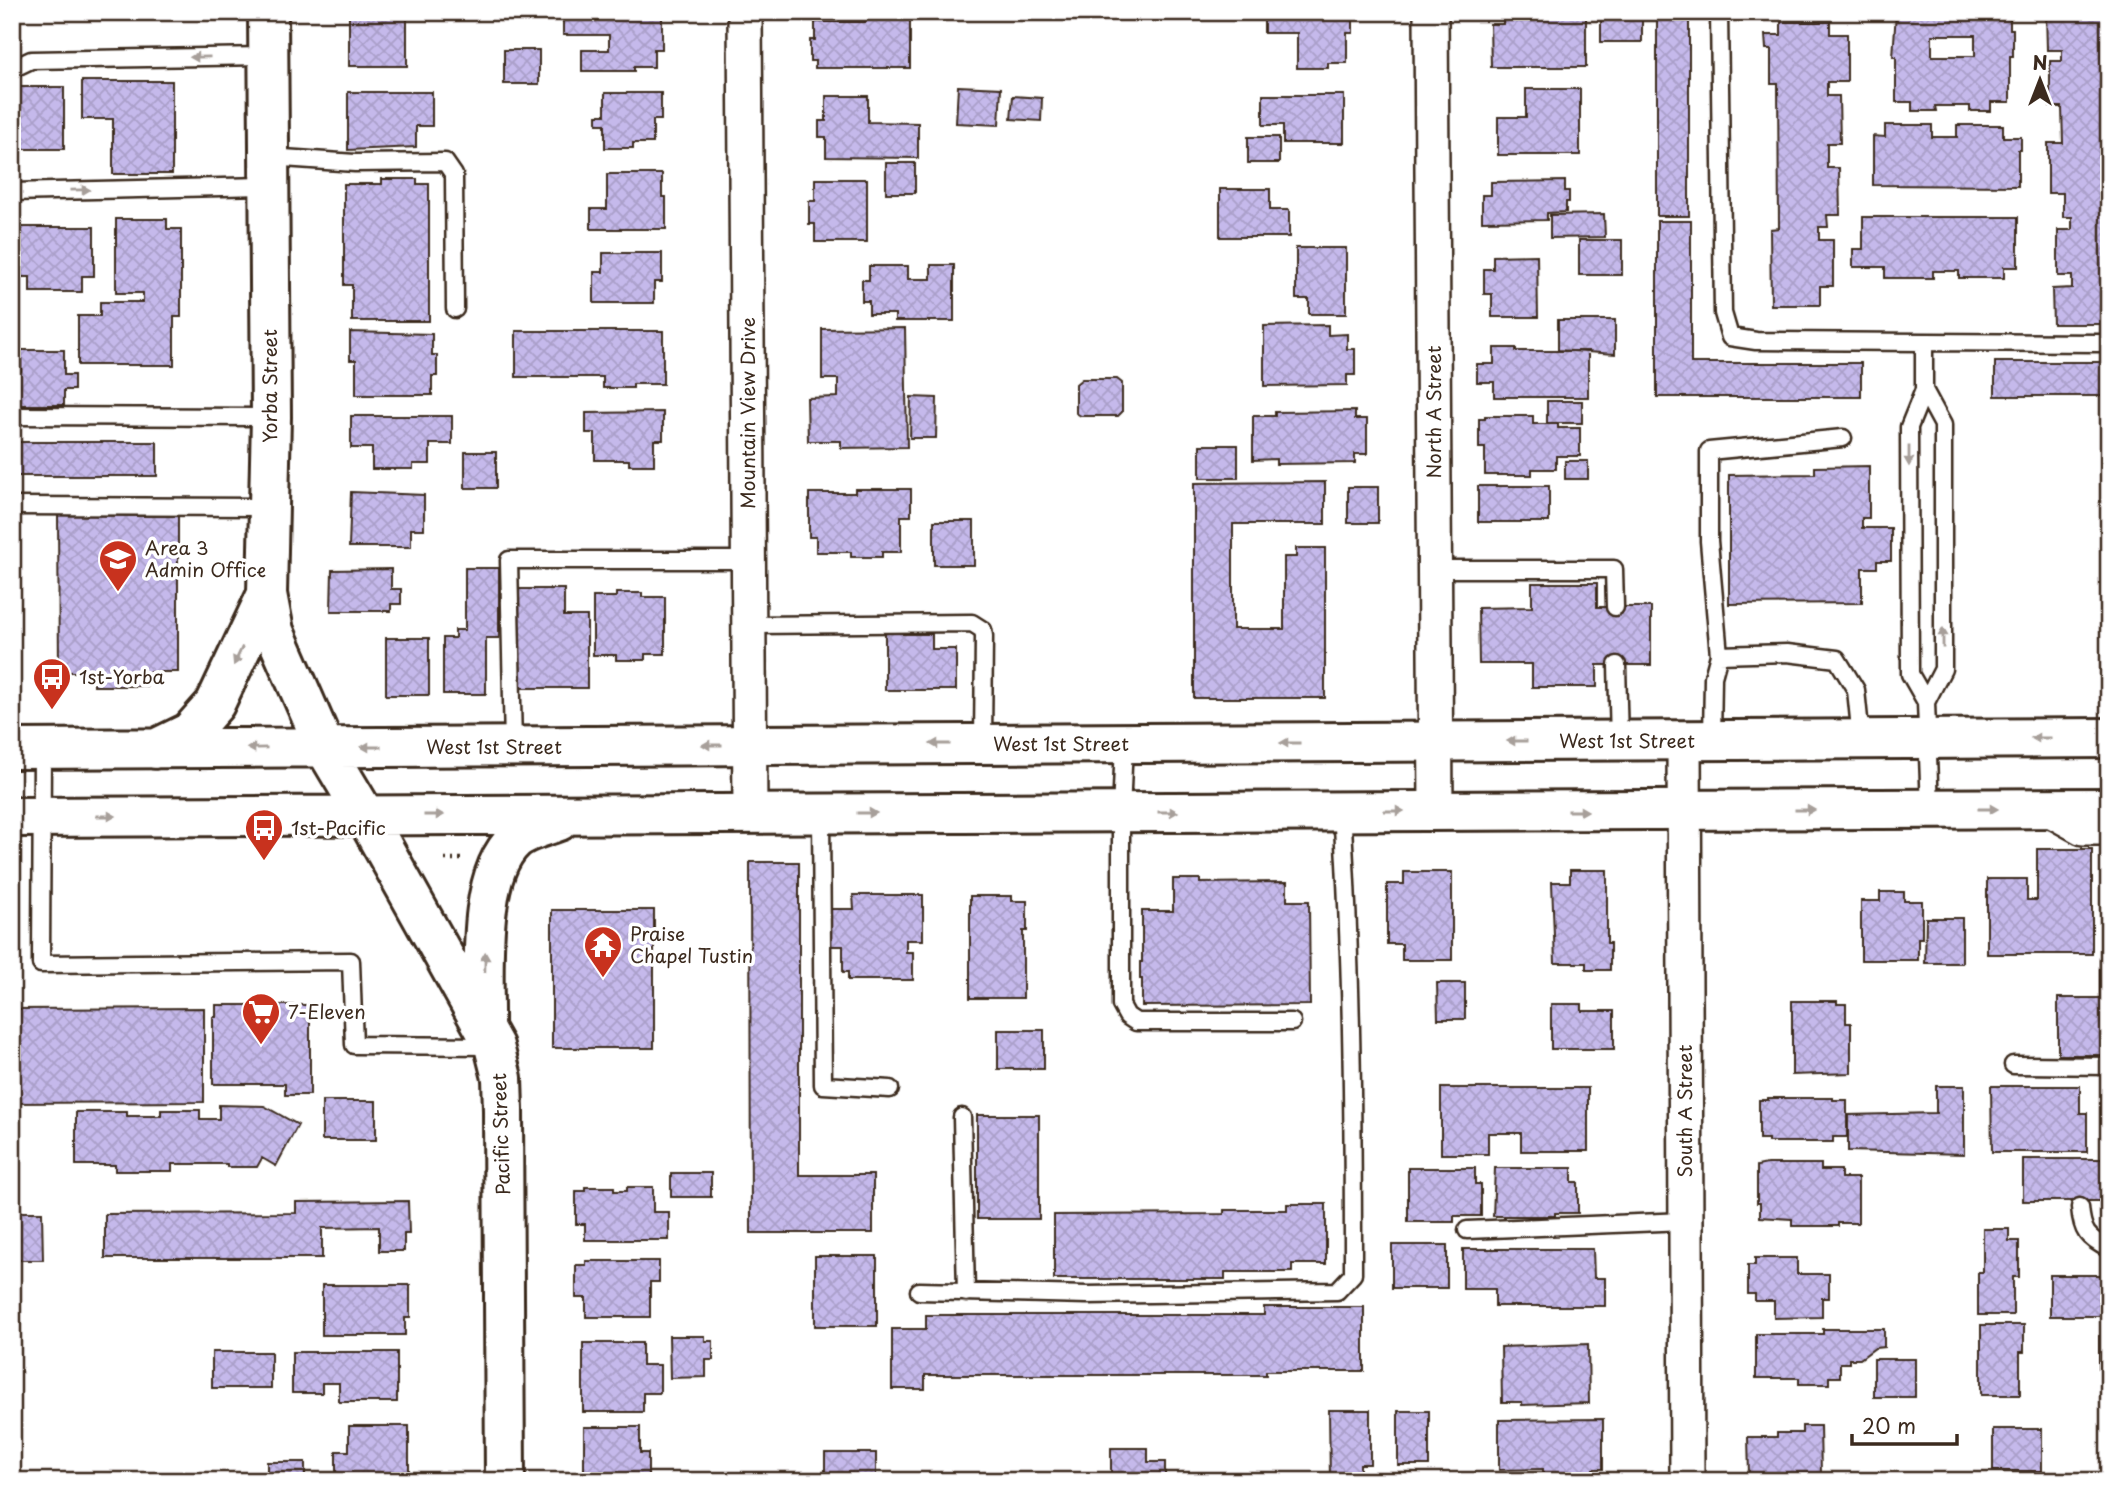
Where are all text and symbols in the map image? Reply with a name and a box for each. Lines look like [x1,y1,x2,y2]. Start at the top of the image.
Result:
north arrow [2006,46,2076,116]
text: N [2032,48,2048,76]
one-way arrow [189,52,211,63]
one-way arrow [70,184,92,196]
street label: Mountain View Drive [733,317,761,509]
street label: Yorba Street [255,329,283,443]
street label: North A Street [1419,345,1447,479]
one-way arrow [1903,445,1915,467]
place label: Area 3 Admin Office [145,533,266,583]
school or university icon: Area 3 Admin Office [97,538,139,593]
one-way arrow [1937,627,1949,649]
one-way arrow [232,646,244,666]
bus stop icon: 1st-Yorba [31,656,73,711]
place label: 1st-Yorba [79,662,165,690]
street label: West 1st Street [1559,726,1695,754]
street label: West 1st Street [993,729,1129,757]
street label: West 1st Street [426,732,562,760]
one-way arrow [2029,732,2051,744]
one-way arrow [1506,735,1528,747]
one-way arrow [1279,737,1301,749]
one-way arrow [929,738,951,750]
one-way arrow [701,740,723,751]
one-way arrow [360,741,382,753]
one-way arrow [245,742,267,754]
one-way arrow [1978,803,2000,815]
one-way arrow [1795,804,1817,816]
one-way arrow [1383,805,1405,817]
one-way arrow [1567,805,1589,817]
one-way arrow [1158,806,1180,818]
bus stop icon: 1st-Pacific [243,807,285,862]
one-way arrow [857,808,879,819]
one-way arrow [423,809,445,821]
one-way arrow [95,810,117,822]
place label: 1st-Pacific [291,813,386,841]
place label: Praise Chapel Tustin [630,919,753,969]
temple icon: Praise Chapel Tustin [582,924,624,979]
one-way arrow [479,951,491,973]
supermarket icon: 7-Eleven [240,991,282,1046]
place label: 7-Eleven [288,997,366,1025]
street label: South A Street [1670,1044,1698,1178]
street label: Pacific Street [484,1072,516,1196]
scale bar [1852,1402,1956,1446]
text: 20 m [1862,1409,1916,1441]

